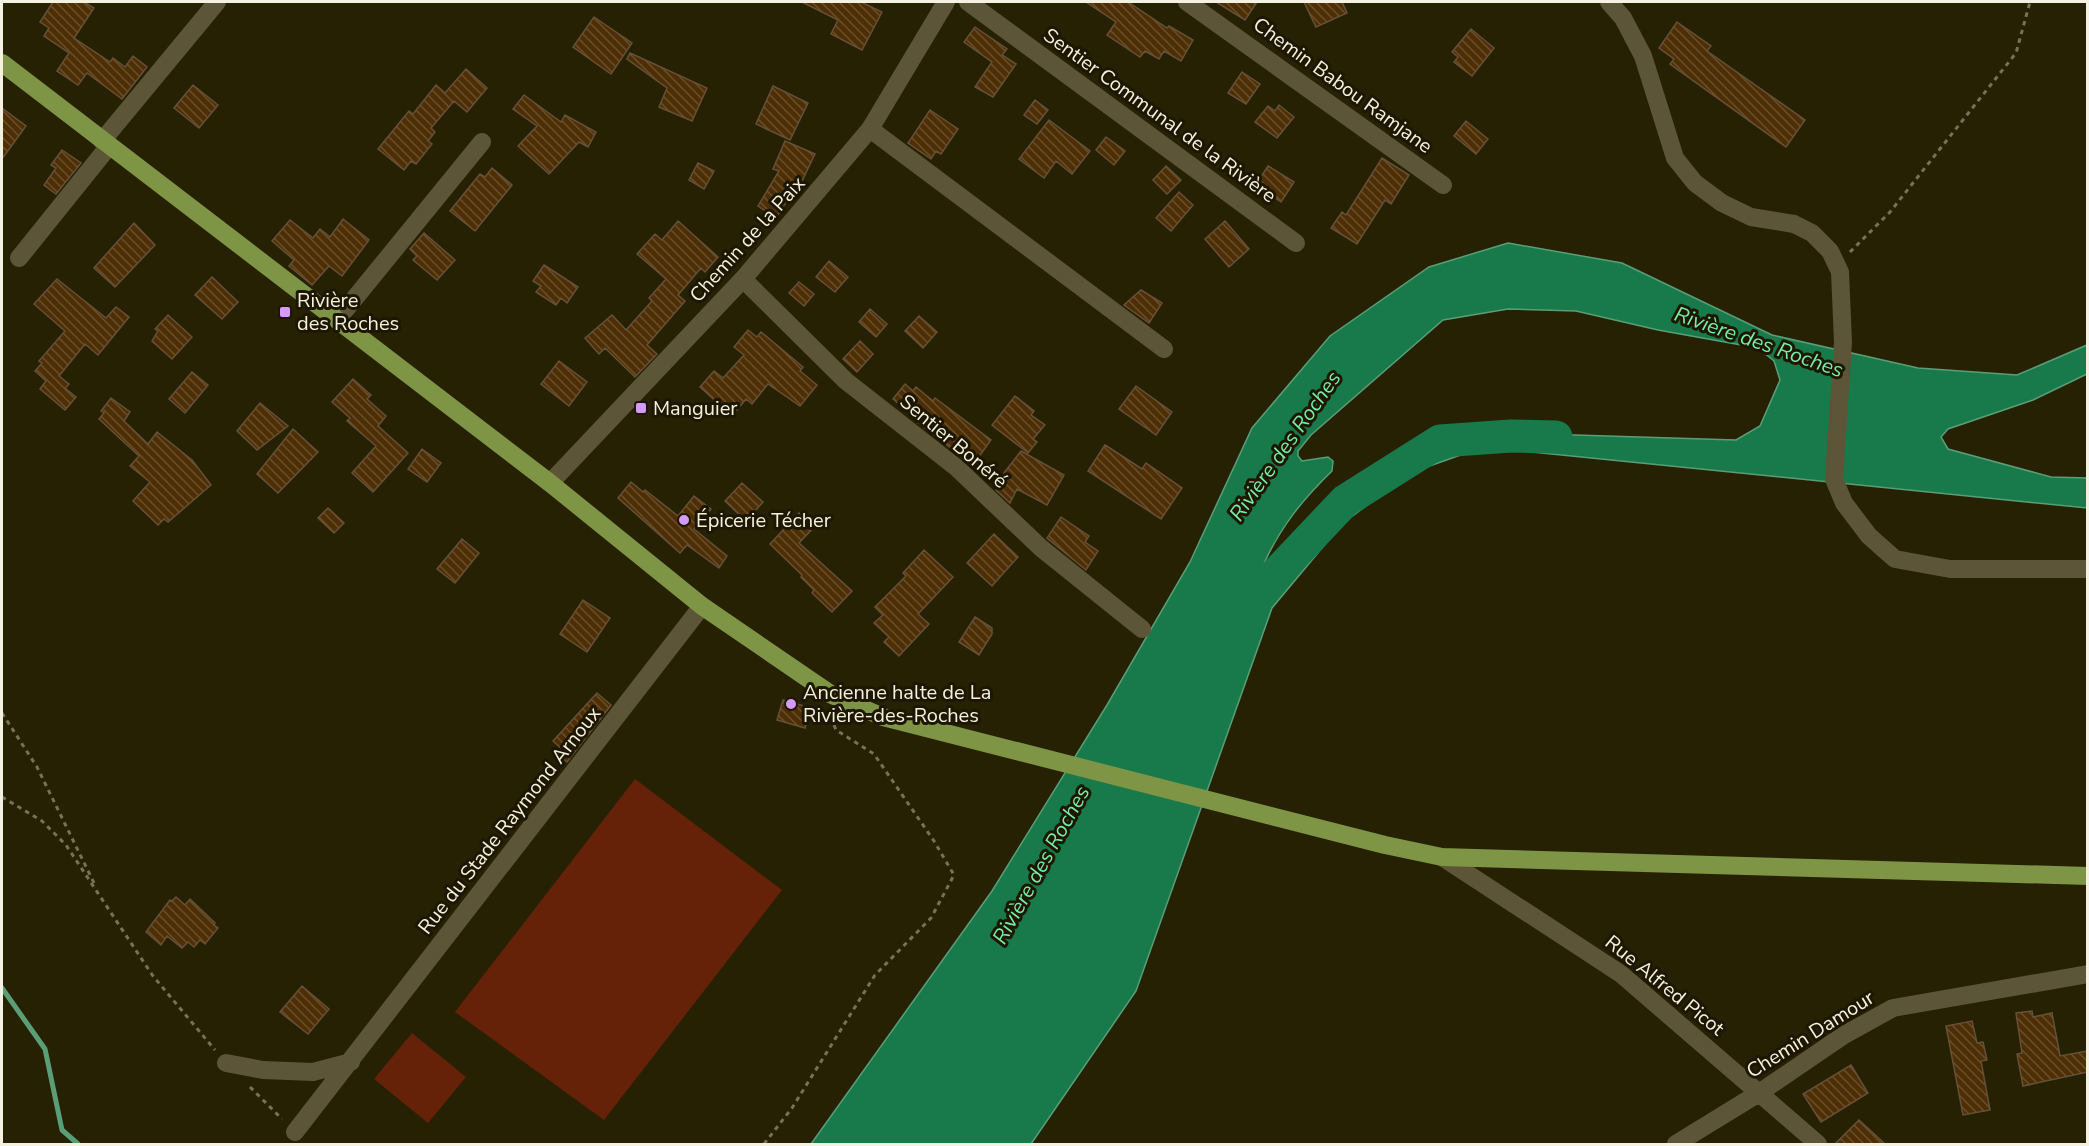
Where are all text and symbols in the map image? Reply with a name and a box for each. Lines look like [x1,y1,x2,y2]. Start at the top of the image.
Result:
street label: Chemin Babou Ramjane [1248,11,1438,160]
street label: Sentier Communal de la Rivière [1038,22,1282,209]
street label: Chemin de la Paix [684,170,812,308]
place label: Rivière des Roches [297,287,399,337]
water label: Rivière des Roches [1671,300,1847,384]
marker: Rivière des Roches [278,305,292,319]
water label: Rivière des Roches [1223,365,1347,527]
street label: Sentier Bonéré [894,388,1013,495]
place label: Manguier [653,395,737,422]
marker: Manguier [634,401,648,415]
place label: Épicerie Técher [696,507,831,534]
marker: Épicerie Técher [677,513,691,527]
place label: Ancienne halte de La Rivière-des-Roches [803,679,991,729]
marker: Ancienne halte de La Rivière-des-Roches [784,697,798,711]
street label: Rue du Stade Raymond Arnoux [412,700,607,940]
water label: Rivière des Roches [986,781,1096,949]
street label: Rue Alfred Picot [1599,929,1731,1043]
street label: Chemin Damour [1741,984,1879,1084]

